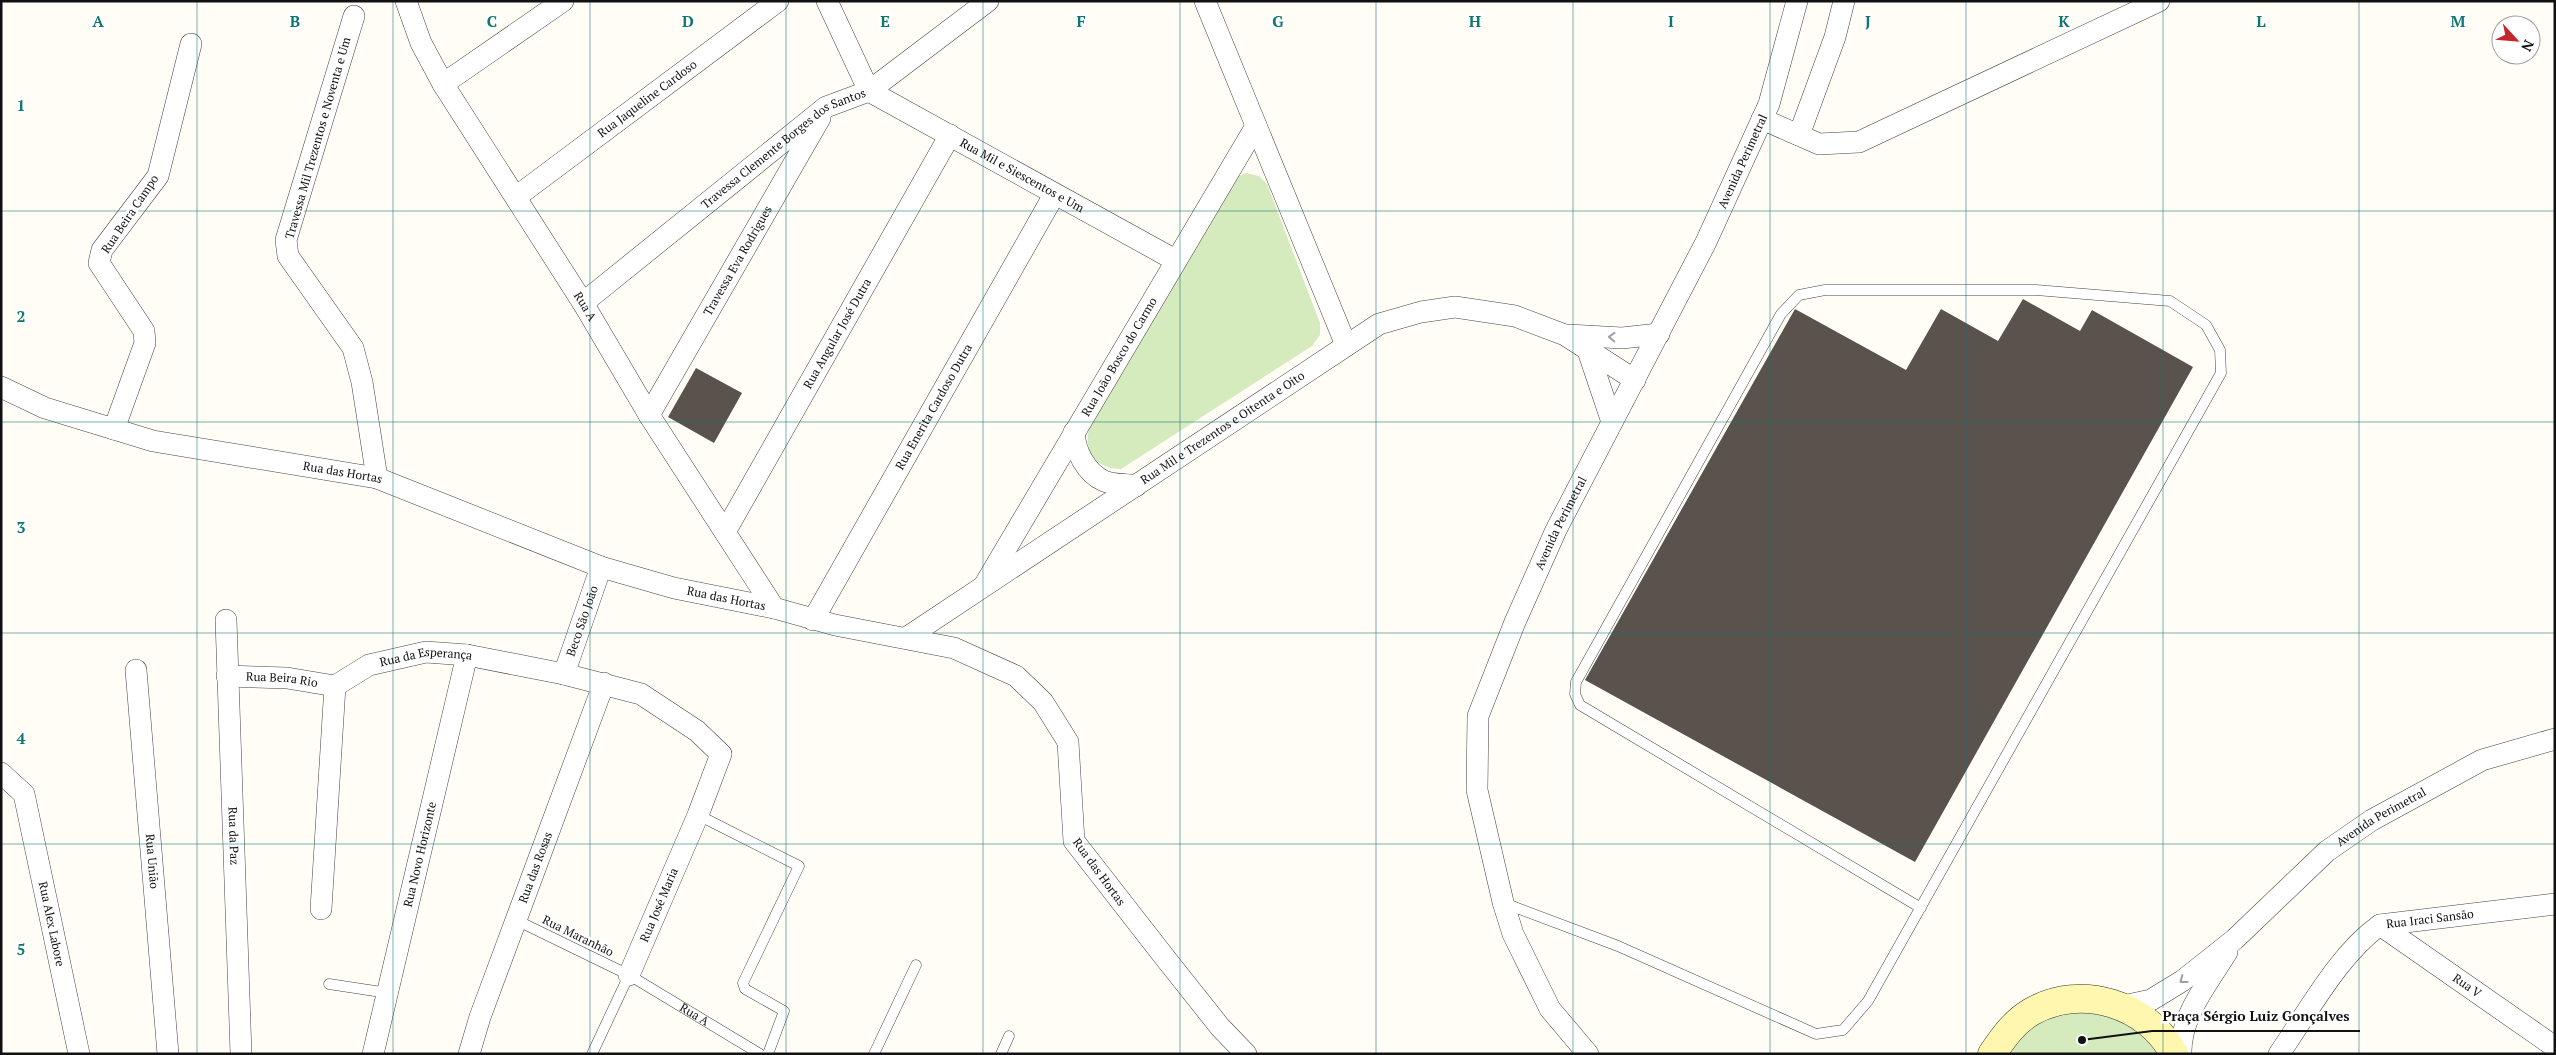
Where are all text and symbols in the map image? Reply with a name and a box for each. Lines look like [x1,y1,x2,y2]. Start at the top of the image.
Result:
text: A [92,10,104,32]
text: B [290,10,300,32]
text: C [487,10,497,32]
text: D [682,10,694,32]
text: E [880,10,890,32]
text: F [1076,10,1086,32]
text: G [1272,10,1284,32]
text: H [1469,10,1481,32]
text: I [1668,10,1674,32]
text: J [1865,10,1871,32]
text: K [2058,10,2070,32]
text: L [2256,10,2266,32]
text: M [2451,10,2466,32]
north arrow [2491,15,2541,65]
street label: Travessa Mil Trezentos e Noventa e Um [281,35,354,240]
text: N [2517,37,2539,55]
street label: Rua Jaqueline Cardoso [594,56,700,140]
street label: Travessa Clemente Borges dos Santos [698,85,868,212]
text: 1 [16,94,26,116]
street label: Avenida Perimetral [1714,111,1770,211]
street label: Rua Mil e Siescentos e Um [957,135,1087,216]
street label: Rua Beira Campo [98,171,162,256]
street label: Travessa Eva Rodrigues [700,203,775,318]
street label: Rua Angular José Dutra [800,276,874,391]
street label: Rua A [571,289,600,324]
street label: Rua João Bosco do Carmo [1078,294,1160,419]
text: 2 [16,305,26,327]
one-way arrow [1608,332,1616,343]
street label: Rua Enerita Cardoso Dutra [892,341,975,472]
street label: Rua Mil e Trezentos e Oitenta e Oito [1137,367,1308,487]
street label: Rua das Hortas [302,458,385,486]
street label: Avenida Perimetral [1531,473,1590,572]
text: 3 [16,516,26,538]
street label: Beco São João [563,583,601,658]
street label: Rua das Hortas [686,583,767,613]
street label: Rua da Esperança [378,644,474,669]
street label: Rua Beira Rio [246,669,319,690]
text: 4 [16,727,26,749]
street label: Avenida Perimetral [2333,784,2429,849]
street label: Rua Novo Horizonte [400,800,439,909]
street label: Rua da Paz [225,806,242,865]
street label: Rua das Rosas [515,830,555,905]
street label: Rua União [143,833,162,890]
street label: Rua das Hortas [1070,835,1129,908]
street label: Rua José Maria [636,865,681,944]
street label: Rua Alex Labore [36,880,68,968]
street label: Rua Iraci Sansão [2385,906,2475,931]
street label: Rua Maranhão [540,912,617,959]
text: 5 [16,938,26,960]
street label: Rua V [2450,970,2485,1001]
one-way arrow [2180,975,2189,983]
street label: Rua A [677,999,713,1029]
callout: Praça Sérgio Luiz Gonçalves [2152,1002,2360,1031]
text: Praça Sérgio Luiz Gonçalves [2162,1006,2350,1025]

